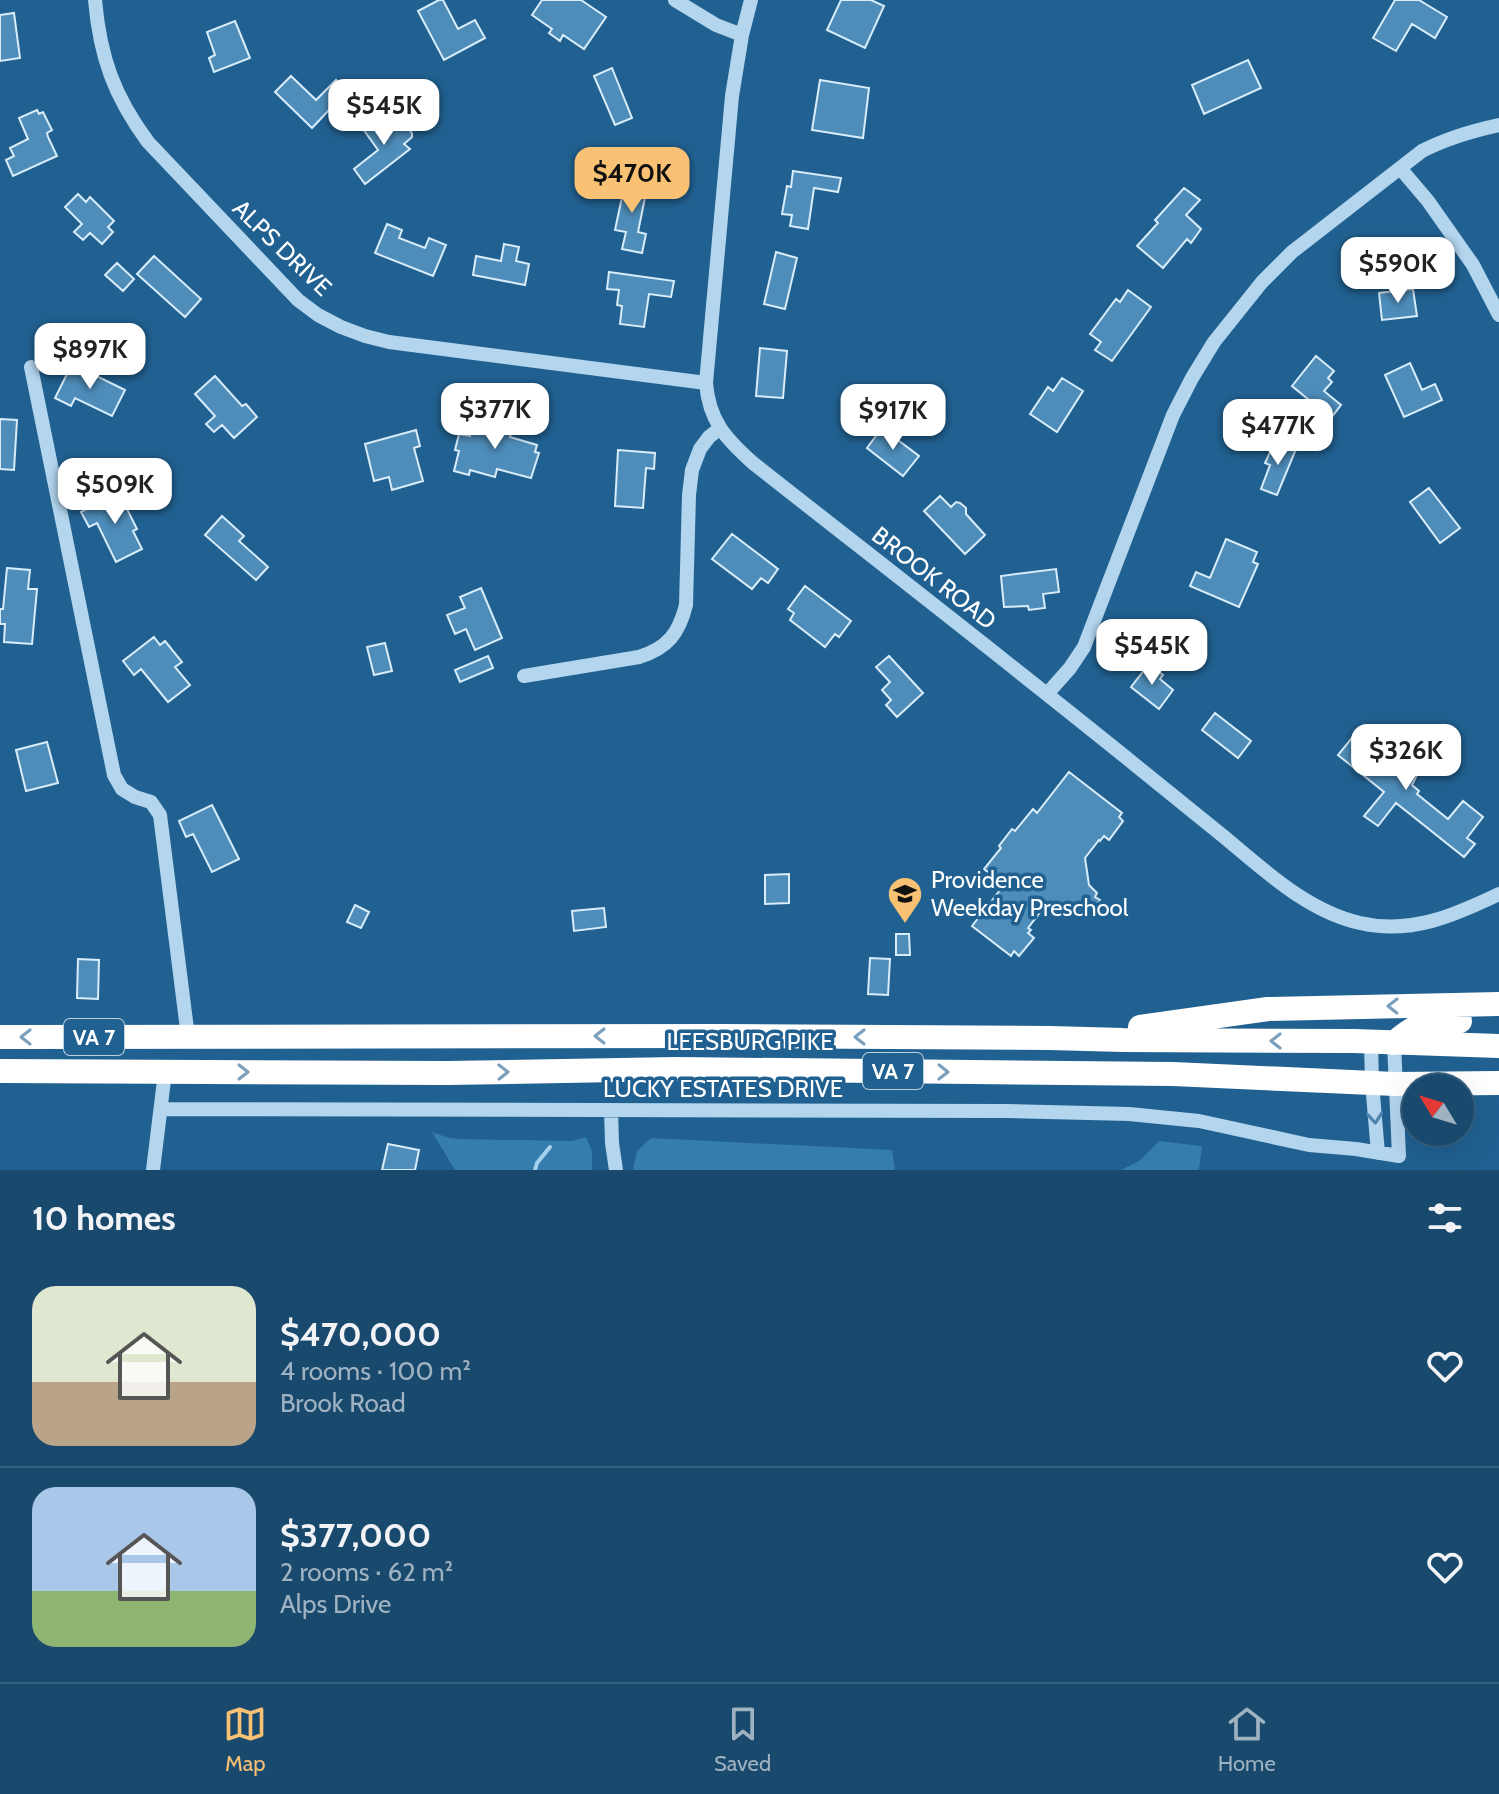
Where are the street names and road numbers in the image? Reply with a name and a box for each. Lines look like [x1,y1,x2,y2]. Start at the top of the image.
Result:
street label: ALPS DRIVE [227,193,338,302]
street label: BROOK ROAD [866,520,1002,635]
road number: VA 7 [64,1019,124,1055]
street label: LEESBURG PIKE [666,1027,834,1056]
road number: VA 7 [863,1053,923,1089]
street label: LUCKY ESTATES DRIVE [603,1074,843,1103]

